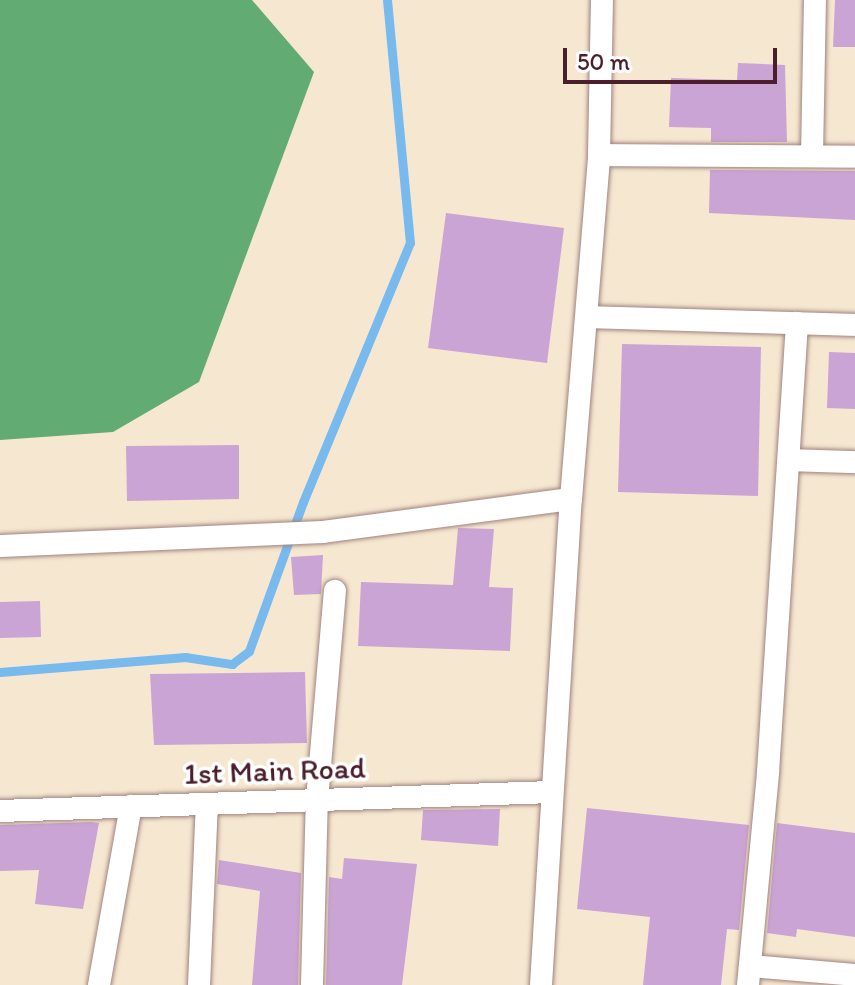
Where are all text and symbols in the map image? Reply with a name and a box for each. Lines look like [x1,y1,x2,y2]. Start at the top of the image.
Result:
scale bar [567,32,781,82]
text: 50 m [577,47,630,76]
street label: 1st Main Road [184,750,366,792]

